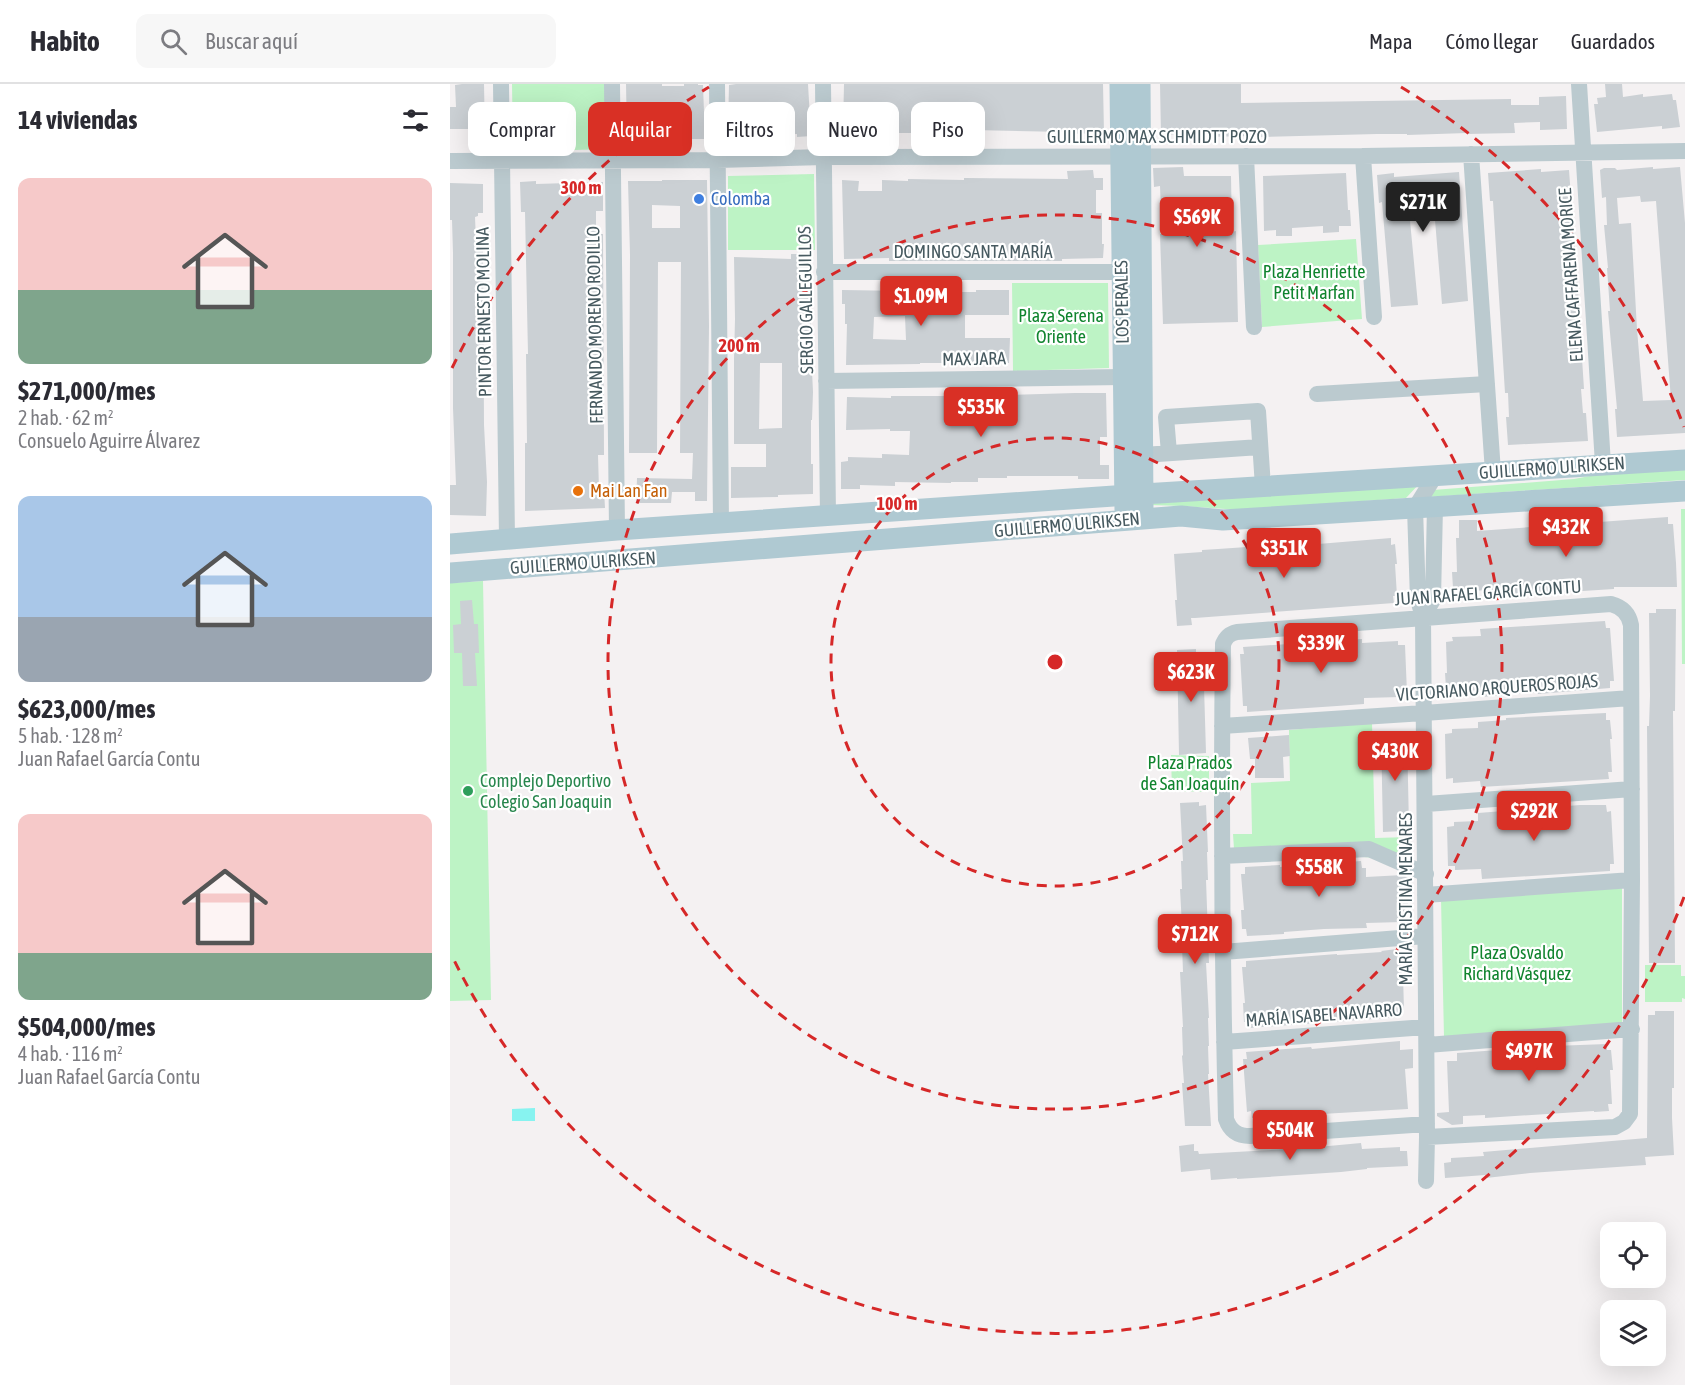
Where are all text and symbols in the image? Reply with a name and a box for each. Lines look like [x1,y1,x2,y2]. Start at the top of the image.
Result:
search box [136,14,556,68]
text: Habito [30,25,100,57]
icon: search [157,25,190,58]
text: Buscar aquí [205,28,298,54]
text: Mapa [1369,29,1413,53]
text: Cómo llegar [1446,29,1538,53]
text: Guardados [1571,29,1655,53]
chip: Comprar [468,102,576,156]
chip: Alquilar [588,102,692,156]
chip: Filtros [704,102,795,156]
chip: Nuevo [807,102,899,156]
chip: Piso [911,102,985,156]
icon: filters [399,104,432,137]
text: 14 viviendas [18,105,137,135]
street label: GUILLERMO MAX SCHMIDTT POZO [1047,126,1267,147]
text: 300 m [561,177,601,198]
pin: $271K [1381,182,1465,233]
street label: ELENA CAFFARENA MORICE [1554,187,1587,363]
place label: Colomba [711,188,770,209]
text: $271K [1400,190,1446,213]
marker: Colomba [692,192,706,206]
pin: $569K [1155,197,1239,248]
text: $569K [1174,205,1220,228]
icon: home [171,217,279,325]
street label: FERNANDO MORENO RODILLO [582,226,607,424]
street label: SERGIO GALLEGUILLOS [794,226,817,374]
street label: PINTOR ERNESTO MOLINA [472,227,495,397]
street label: DOMINGO SANTA MARÍA [893,241,1053,262]
street label: LOS PERALES [1110,260,1133,344]
park label: Plaza Henriette Petit Marfan [1263,261,1365,303]
pin: $1.09M [872,276,970,327]
text: $1.09M [894,284,948,307]
park label: Plaza Serena Oriente [1018,305,1104,347]
text: 200 m [719,335,759,356]
street label: MAX JARA [942,347,1006,370]
text: $271,000/mes [18,376,155,406]
pin: $535K [939,387,1023,438]
text: $535K [958,395,1004,418]
text: 2 hab. · 62 m² [18,406,113,429]
text: Consuelo Aguirre Álvarez [18,429,200,452]
street label: GUILLERMO ULRIKSEN [1478,452,1626,483]
place label: Mai Lan Fan [590,480,668,501]
marker: Mai Lan Fan [571,484,585,498]
text: 100 m [877,493,917,514]
pin: $432K [1524,507,1608,558]
street label: GUILLERMO ULRIKSEN [993,508,1141,541]
text: $432K [1543,515,1589,538]
pin: $351K [1242,528,1326,579]
icon: home [171,535,279,643]
text: $351K [1261,536,1307,559]
street label: GUILLERMO ULRIKSEN [509,547,657,578]
street label: JUAN RAFAEL GARCÍA CONTU [1394,575,1582,610]
pin: $339K [1279,623,1363,674]
text: $339K [1298,631,1344,654]
centre of rings [1045,652,1065,672]
pin: $623K [1149,652,1233,703]
text: $623K [1168,660,1214,683]
street label: VICTORIANO ARQUEROS ROJAS [1395,670,1599,705]
text: $623,000/mes [18,694,155,724]
text: 5 hab. · 128 m² [18,724,123,747]
pin: $430K [1353,731,1437,782]
text: $430K [1372,739,1418,762]
text: Juan Rafael García Contu [18,747,200,770]
park label: Plaza Prados de San Joaquín [1141,752,1239,794]
place label: Complejo Deportivo Colegio San Joaquin [480,770,612,812]
marker: Complejo Deportivo Colegio San Joaquin [461,784,475,798]
pin: $292K [1492,791,1576,842]
text: $292K [1511,799,1557,822]
street label: MARÍA CRISTINA MENARES [1395,812,1416,985]
pin: $558K [1277,847,1361,898]
icon: home [171,853,279,961]
text: $558K [1296,855,1342,878]
pin: $712K [1153,914,1237,965]
text: $712K [1172,922,1218,945]
park label: Plaza Osvaldo Richard Vásquez [1463,942,1572,984]
street label: MARÍA ISABEL NAVARRO [1245,999,1403,1030]
text: $504,000/mes [18,1012,155,1042]
pin: $497K [1487,1031,1571,1082]
text: $497K [1506,1039,1552,1062]
text: 4 hab. · 116 m² [18,1042,123,1065]
text: Juan Rafael García Contu [18,1065,200,1088]
pin: $504K [1248,1110,1332,1161]
text: $504K [1267,1118,1313,1141]
map controls [1600,1222,1666,1366]
button: locate [1600,1222,1666,1288]
button: layers [1600,1300,1666,1366]

